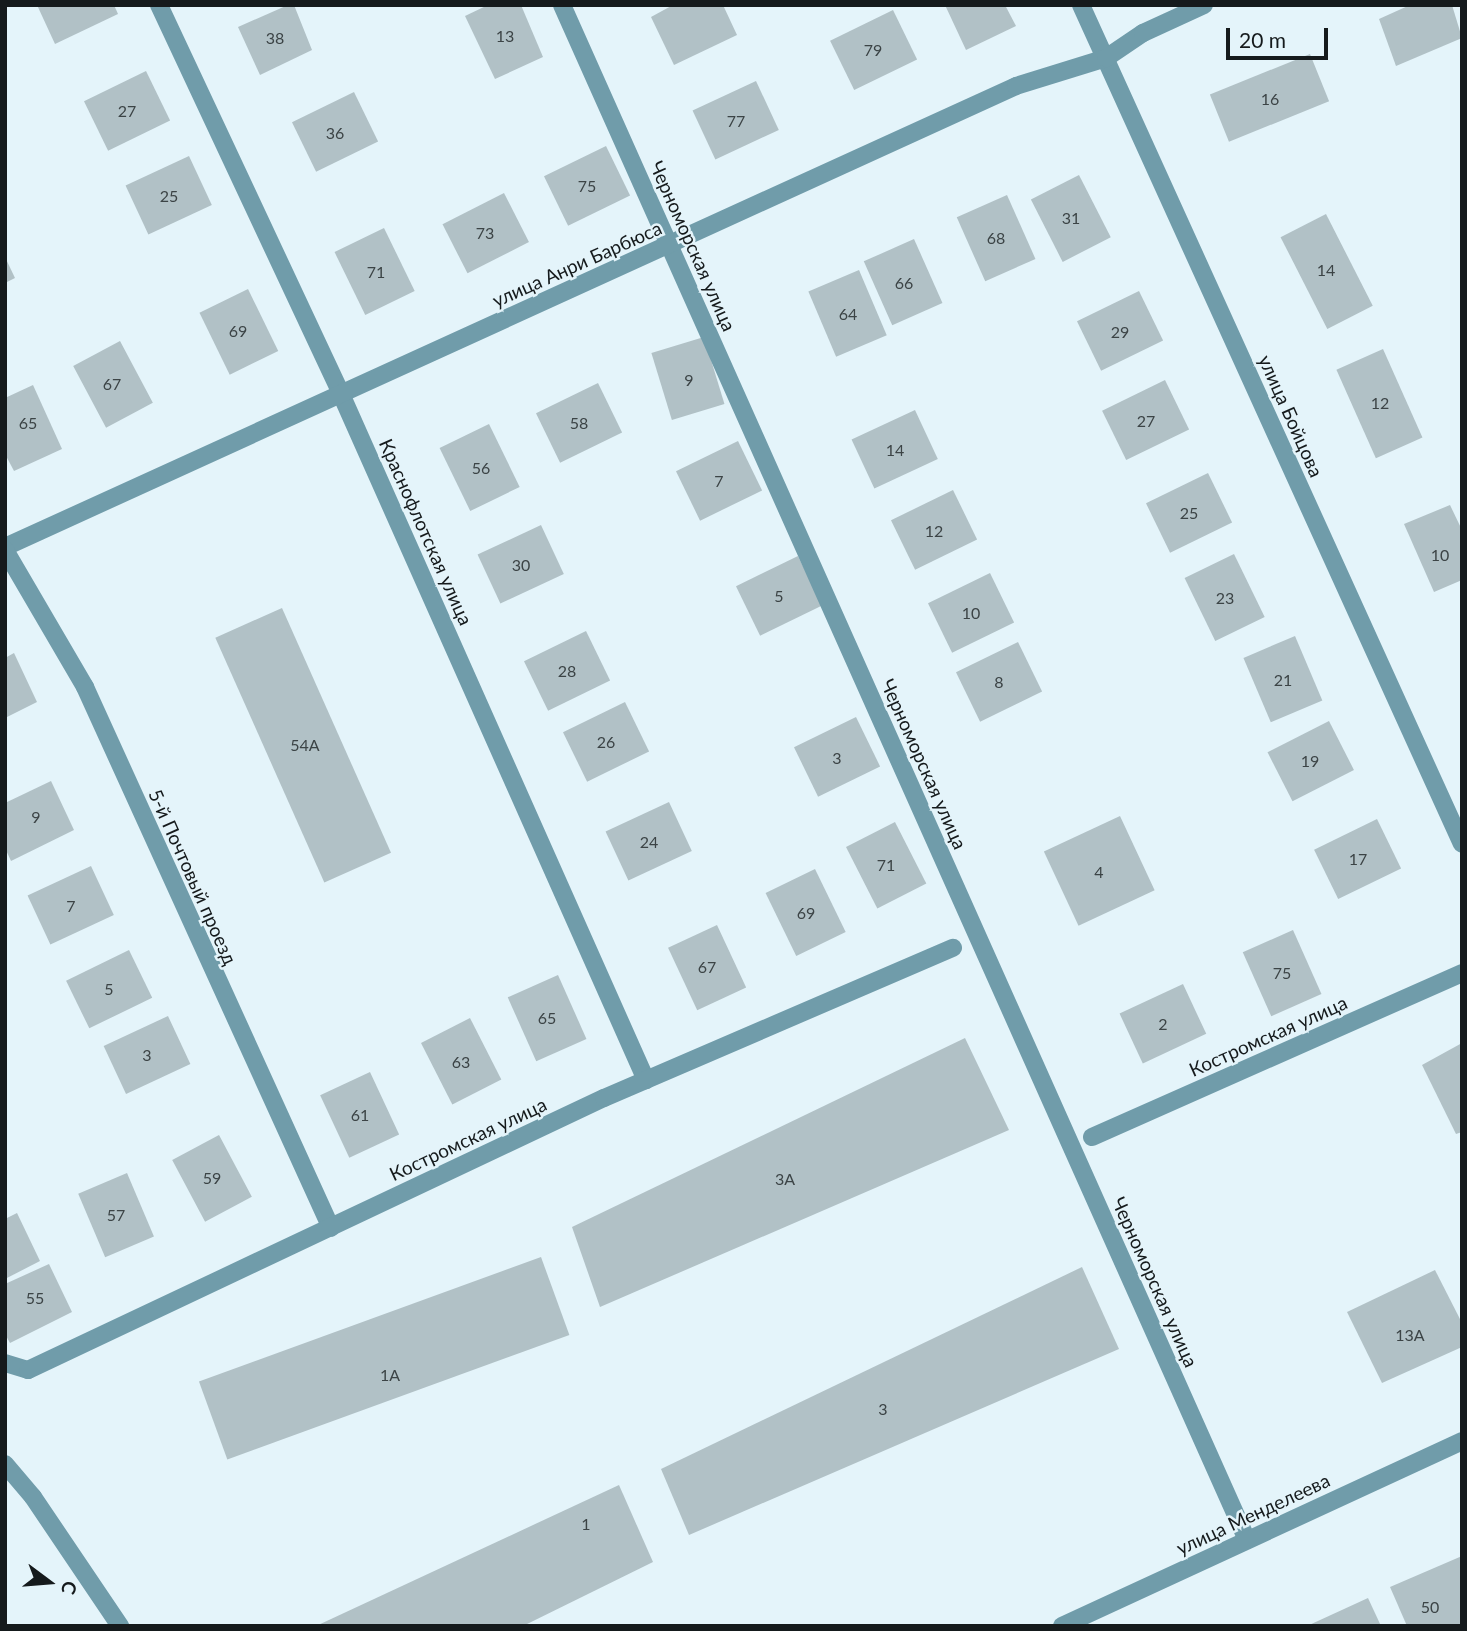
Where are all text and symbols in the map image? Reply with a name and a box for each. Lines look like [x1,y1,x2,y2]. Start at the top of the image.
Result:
scale bar [1229,14,1330,58]
house number: 13 [496,26,514,46]
text: 20 m [1239,27,1286,52]
house number: 38 [266,28,284,48]
house number: 79 [864,40,882,60]
house number: 16 [1261,89,1279,109]
house number: 27 [118,101,136,121]
house number: 77 [727,111,745,131]
house number: 36 [326,123,344,143]
street label: Черноморская улица [645,157,741,335]
house number: 75 [578,176,596,196]
house number: 25 [160,186,178,206]
house number: 31 [1062,208,1080,228]
street label: улица Анри Барбюса [489,216,665,312]
house number: 73 [476,223,494,243]
house number: 68 [987,228,1005,248]
house number: 14 [1317,260,1335,280]
house number: 71 [367,262,385,282]
house number: 66 [895,273,913,293]
house number: 64 [839,304,857,324]
house number: 69 [229,321,247,341]
house number: 29 [1111,322,1129,342]
street label: улица Бойцова [1254,351,1328,481]
house number: 9 [684,370,694,390]
house number: 67 [103,374,121,394]
house number: 12 [1371,393,1389,413]
house number: 27 [1137,411,1155,431]
house number: 65 [19,413,37,433]
house number: 58 [570,413,588,433]
street label: Краснофлотская улица [375,435,477,629]
house number: 14 [886,440,904,460]
house number: 56 [472,458,490,478]
house number: 7 [714,471,724,491]
house number: 25 [1180,503,1198,523]
house number: 12 [925,521,943,541]
house number: 10 [1431,545,1449,565]
house number: 30 [512,555,530,575]
house number: 5 [774,586,784,606]
house number: 23 [1216,588,1234,608]
house number: 10 [962,603,980,623]
house number: 28 [558,661,576,681]
house number: 21 [1274,670,1292,690]
house number: 8 [994,672,1004,692]
street label: Черноморская улица [876,675,972,853]
house number: 26 [597,732,615,752]
house number: 54А [290,735,320,755]
house number: 3 [832,748,842,768]
house number: 19 [1301,751,1319,771]
street label: 5-й Почтовый проезд [144,786,242,968]
house number: 9 [31,807,41,827]
house number: 24 [640,832,658,852]
house number: 17 [1349,849,1367,869]
house number: 71 [877,855,895,875]
house number: 4 [1094,862,1104,882]
house number: 7 [66,896,76,916]
house number: 69 [797,903,815,923]
house number: 67 [698,957,716,977]
house number: 75 [1273,963,1291,983]
house number: 5 [104,979,114,999]
street label: Костромская улица [1185,991,1351,1081]
house number: 65 [538,1008,556,1028]
house number: 2 [1158,1014,1168,1034]
house number: 3 [142,1045,152,1065]
house number: 63 [452,1052,470,1072]
street label: Костромская улица [386,1093,550,1185]
house number: 61 [351,1105,369,1125]
house number: 59 [203,1168,221,1188]
house number: 3А [775,1169,795,1189]
street label: Черноморская улица [1107,1193,1203,1371]
house number: 57 [107,1205,125,1225]
house number: 55 [26,1288,44,1308]
house number: 13А [1395,1325,1425,1345]
house number: 1А [380,1365,400,1385]
house number: 3 [878,1399,888,1419]
street label: улица Менделеева [1173,1468,1333,1560]
house number: 1 [581,1514,591,1534]
north arrow [14,1547,84,1617]
text: С [57,1579,82,1597]
house number: 50 [1421,1597,1439,1617]

